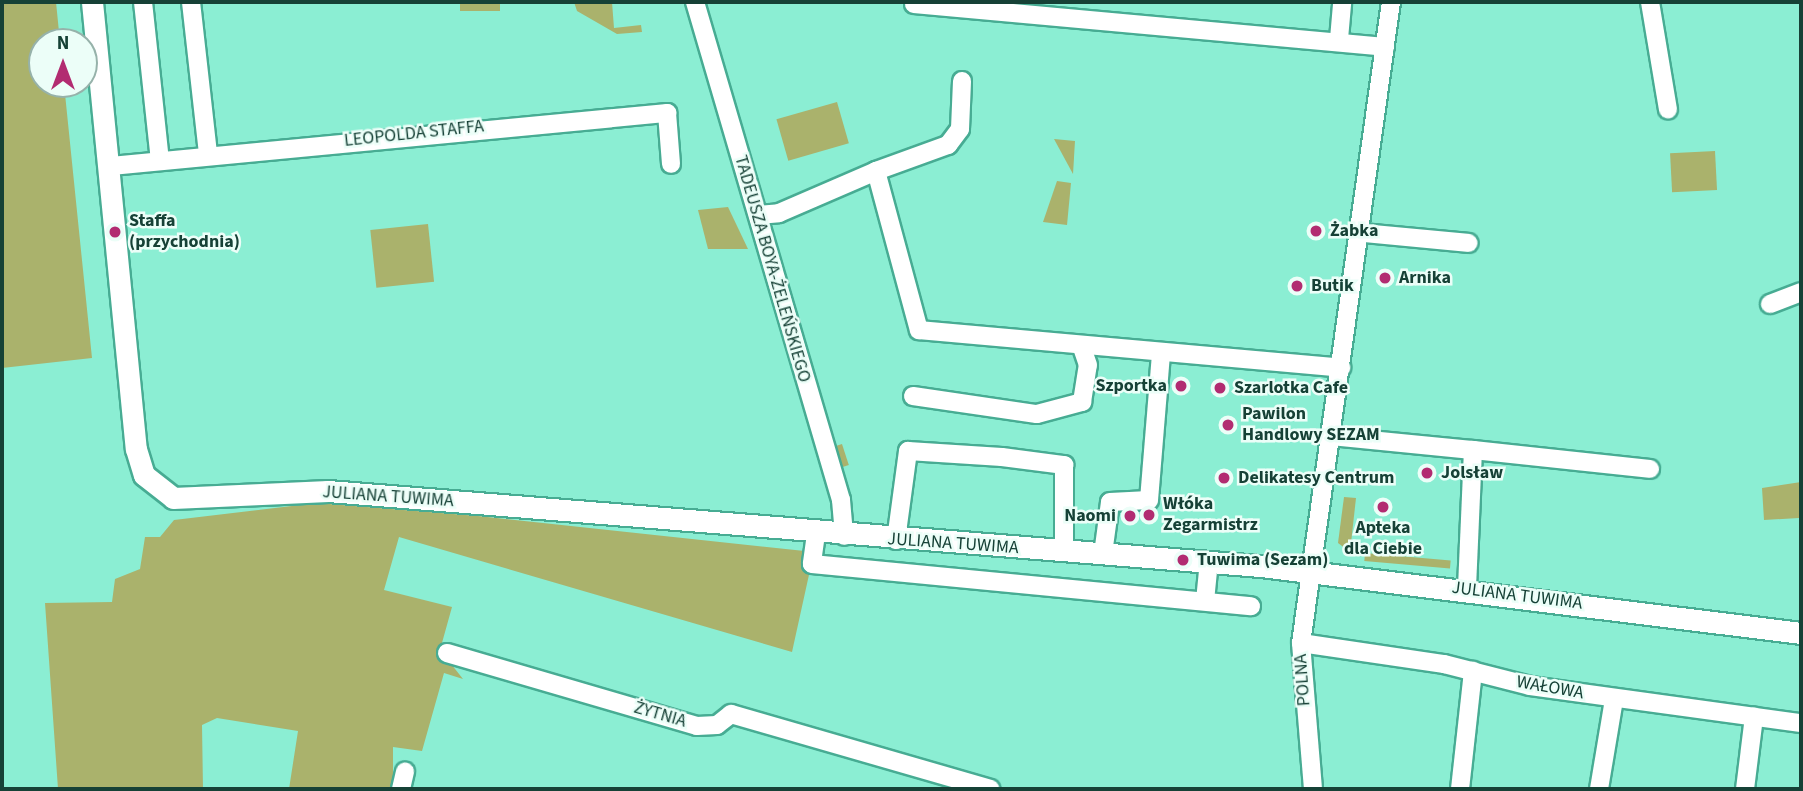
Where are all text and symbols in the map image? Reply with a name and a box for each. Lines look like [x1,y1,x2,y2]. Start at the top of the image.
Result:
north arrow [28,28,98,98]
text: N [57,30,69,57]
street label: LEOPOLDA STAFFA [343,116,485,152]
street label: TADEUSZA BOYA-ŻELEŃSKIEGO [729,153,815,385]
place label: Staffa (przychodnia) [129,211,240,254]
place label: Żabka [1330,220,1378,242]
marker: Żabka [1308,223,1324,239]
marker: Staffa (przychodnia) [107,224,123,240]
place label: Arnika [1399,267,1451,289]
marker: Arnika [1377,270,1393,286]
place label: Butik [1311,275,1354,297]
marker: Butik [1289,278,1305,294]
place label: Szportka [1095,375,1167,397]
place label: Szarlotka Cafe [1234,377,1348,399]
marker: Szportka [1173,378,1189,394]
marker: Szarlotka Cafe [1212,380,1228,396]
place label: Pawilon Handlowy SEZAM [1242,404,1380,446]
marker: Pawilon Handlowy SEZAM [1220,417,1236,433]
place label: Jolsław [1441,462,1503,484]
marker: Jolsław [1419,465,1435,481]
place label: Delikatesy Centrum [1238,467,1394,489]
marker: Delikatesy Centrum [1216,470,1232,486]
street label: JULIANA TUWIMA [322,482,454,512]
place label: Włóka Zegarmistrz [1163,494,1258,536]
marker: Apteka dla Ciebie [1375,499,1391,515]
place label: Naomi [1064,505,1116,527]
marker: Włóka Zegarmistrz [1141,507,1157,523]
marker: Naomi [1122,508,1138,524]
place label: Apteka dla Ciebie [1344,518,1422,560]
street label: JULIANA TUWIMA [887,529,1019,559]
place label: Tuwima (Sezam) [1197,549,1328,571]
marker: Tuwima (Sezam) [1175,552,1191,568]
street label: JULIANA TUWIMA [1450,577,1584,615]
street label: POLNA [1290,653,1316,707]
street label: WAŁOWA [1515,671,1585,705]
street label: ŻYTNIA [631,697,689,733]

